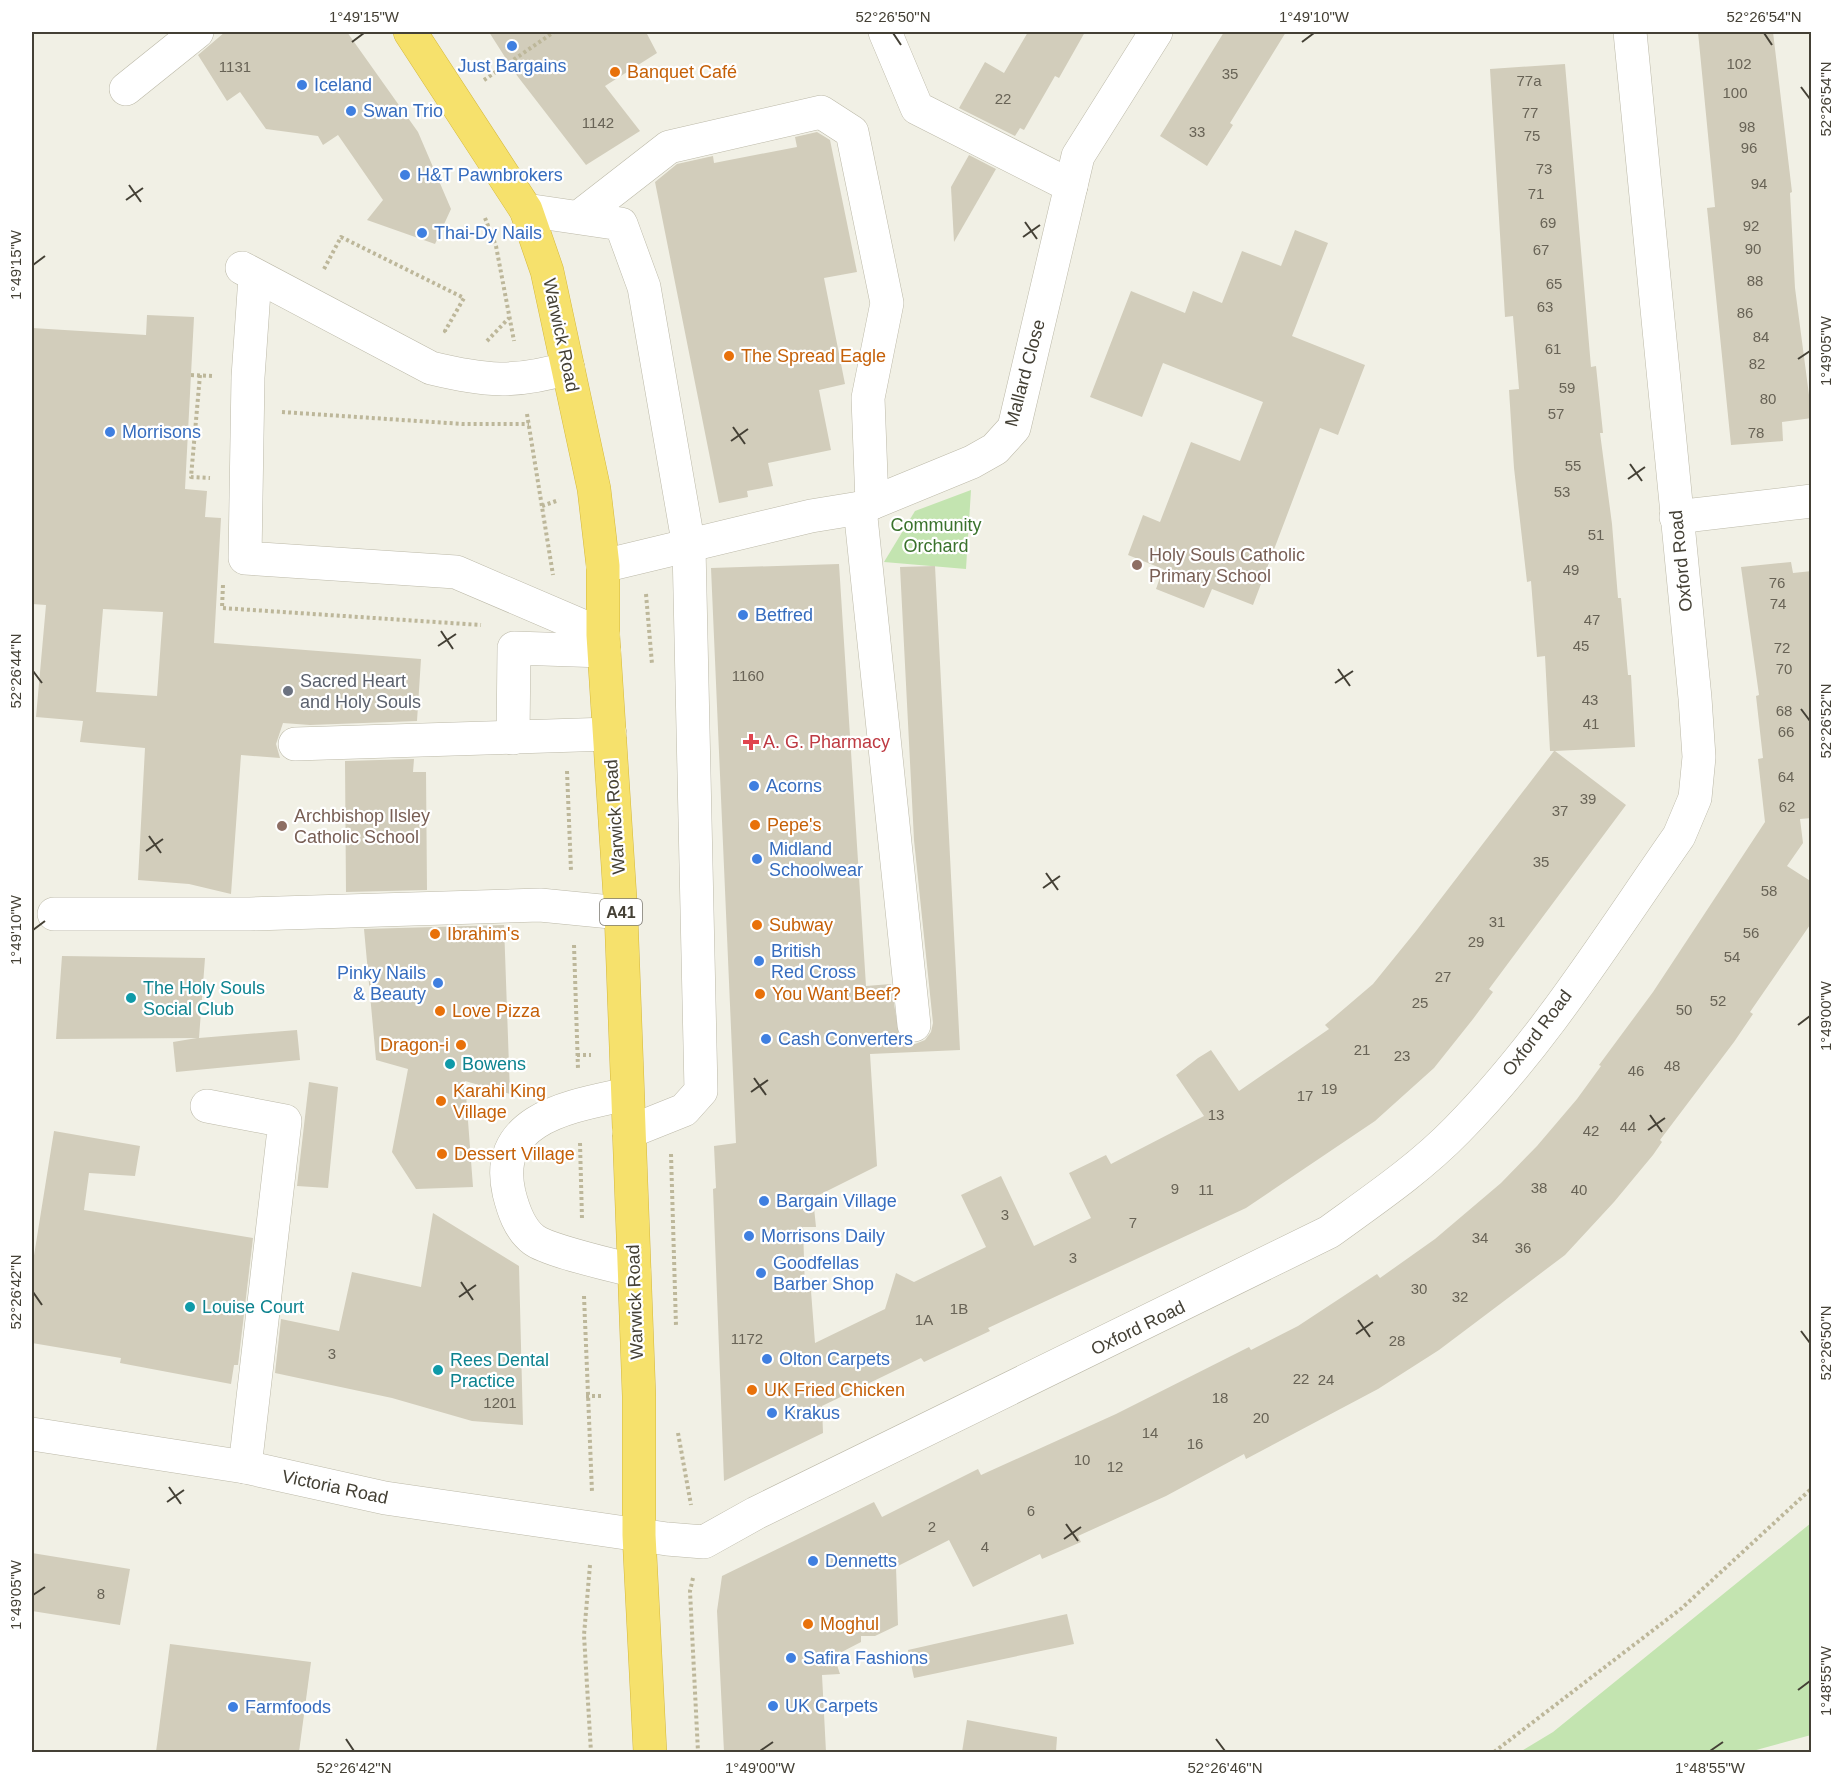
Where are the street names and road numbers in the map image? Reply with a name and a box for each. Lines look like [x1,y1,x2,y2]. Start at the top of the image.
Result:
street label: Warwick Road [539,277,583,393]
street label: Mallard Close [1001,317,1049,429]
street label: Oxford Road [1666,509,1696,613]
street label: Warwick Road [601,759,629,875]
road number: A41 [600,899,642,925]
street label: Oxford Road [1498,986,1576,1080]
street label: Warwick Road [623,1244,647,1360]
street label: Oxford Road [1088,1297,1188,1359]
street label: Victoria Road [280,1466,390,1508]

